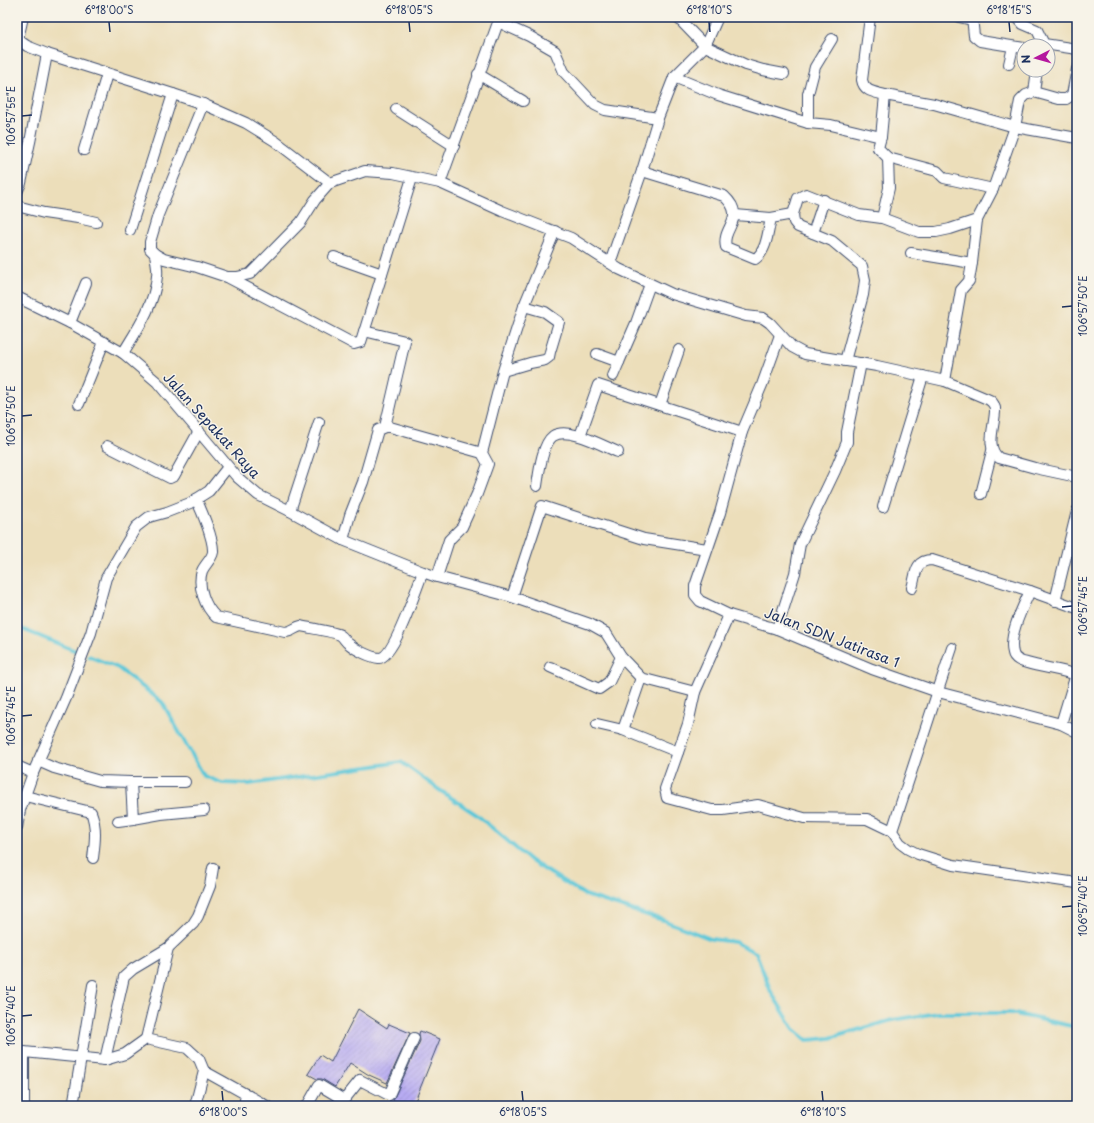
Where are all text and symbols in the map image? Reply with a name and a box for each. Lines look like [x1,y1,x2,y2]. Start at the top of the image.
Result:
text: 6°18'00"S [85,2,133,17]
text: 6°18'05"S [385,2,433,17]
text: 6°18'10"S [686,2,732,17]
text: 6°18'15"S [986,2,1032,17]
north arrow [1016,38,1056,78]
text: N [1017,54,1034,64]
text: 106°57'55"E [3,86,18,146]
text: 106°57'50"E [1075,276,1090,336]
street label: Jalan Sepakat Raya [158,367,266,483]
text: 106°57'50"E [3,386,18,446]
text: 106°57'45"E [1075,576,1090,636]
street label: Jalan SDN Jatirasa 1 [761,602,903,672]
text: 106°57'45"E [3,686,18,746]
text: 106°57'40"E [1075,875,1090,937]
text: 106°57'40"E [3,985,18,1047]
text: 6°18'00"S [199,1104,247,1119]
text: 6°18'05"S [499,1104,547,1119]
text: 6°18'10"S [800,1104,846,1119]

